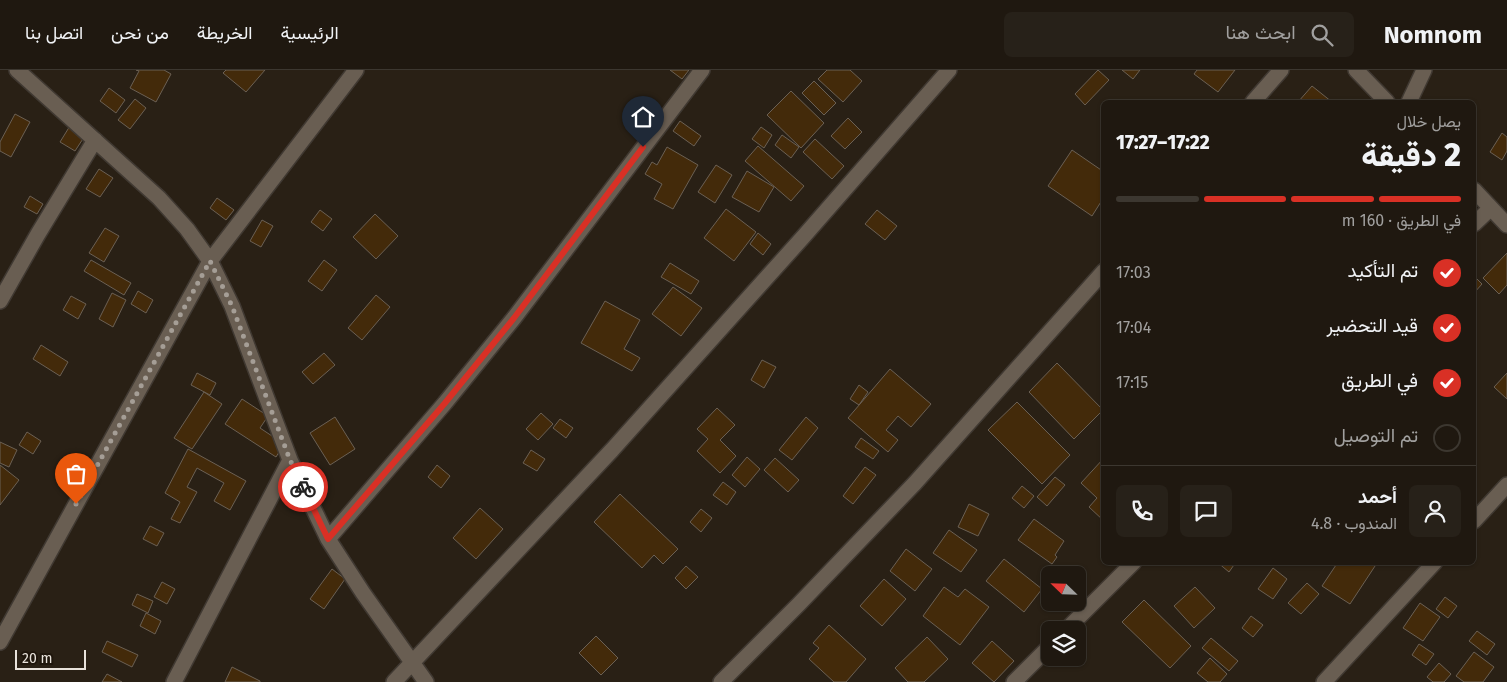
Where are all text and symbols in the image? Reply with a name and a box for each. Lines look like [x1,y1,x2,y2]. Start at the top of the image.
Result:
search box [1004,12,1354,57]
text: ابحث هنا [1225,21,1296,44]
icon: search [1308,21,1336,49]
text: Nomnom [1384,21,1482,49]
text: اتصل بنا [25,22,83,44]
text: من نحن [111,22,169,44]
text: الخريطة [197,22,253,44]
text: الرئيسية [281,22,339,44]
pin [622,96,664,147]
icon: home [629,103,657,131]
text: يصل خلال [1397,112,1461,131]
text: 17:22–17:27 [1116,131,1210,154]
text: 2 دقيقة [1361,136,1461,174]
text: في الطريق · 160 m [1342,211,1461,230]
text: تم التأكيد [1348,259,1418,282]
icon: check [1433,259,1461,287]
text: 17:03 [1116,263,1151,282]
text: قيد التحضير [1326,314,1418,337]
icon: check [1433,314,1461,342]
text: 17:04 [1116,318,1151,337]
text: في الطريق [1341,369,1418,392]
icon: check [1433,369,1461,397]
text: 17:15 [1116,373,1148,392]
text: تم التوصيل [1334,424,1418,447]
pin [55,453,97,504]
icon: bag [62,460,90,488]
courier [278,462,328,512]
icon: bike [289,473,317,501]
button: phone [1116,485,1168,537]
button: chat [1180,485,1232,537]
text: أحمد [1358,485,1397,508]
button: person [1409,485,1461,537]
text: المندوب · 4.8 [1311,514,1397,533]
north arrow [1041,566,1086,611]
map controls [1041,566,1086,666]
button: layers [1041,621,1086,666]
scale bar [15,647,86,670]
text: 20 m [22,650,52,667]

